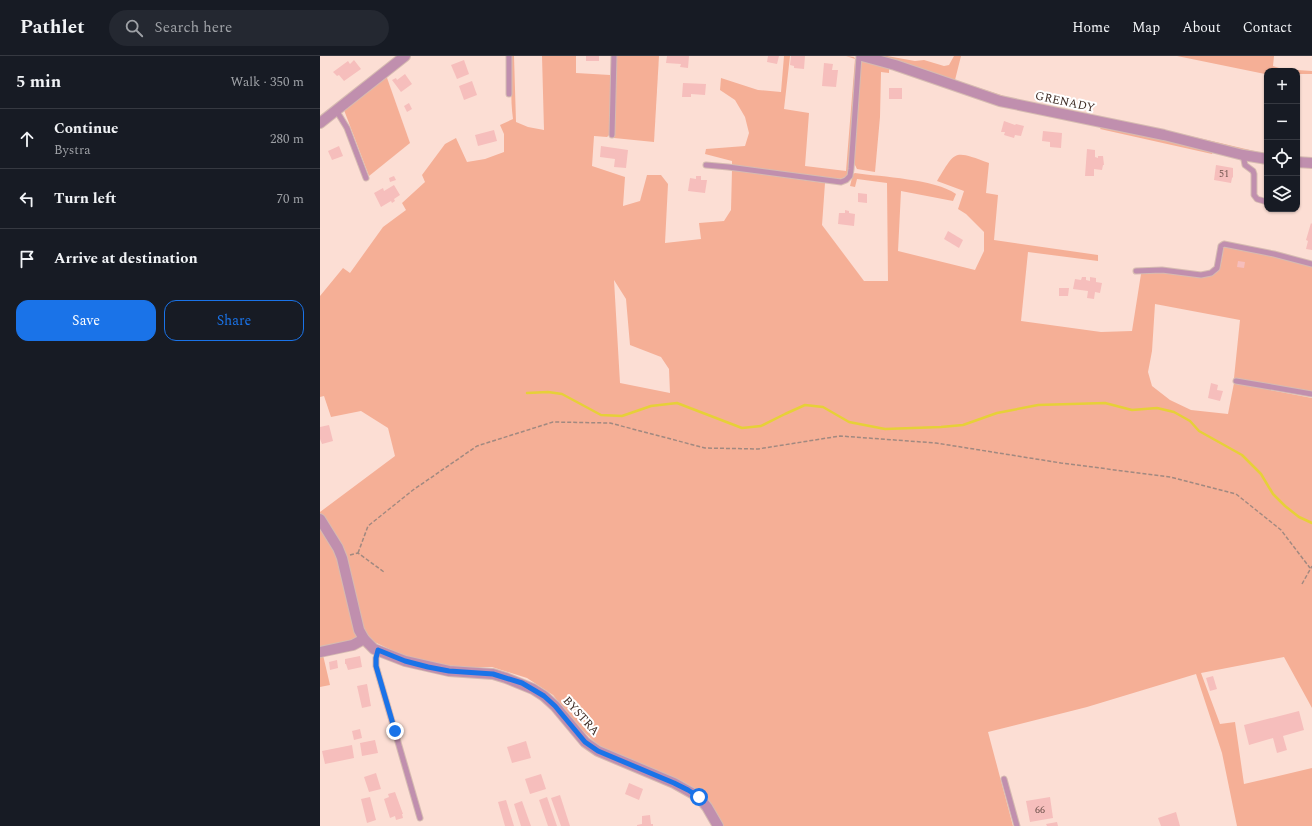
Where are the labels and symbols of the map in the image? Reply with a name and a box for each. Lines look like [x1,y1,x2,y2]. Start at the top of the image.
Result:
street label: GRENADY [1033,86,1097,118]
house number: 51 [1219,166,1229,182]
street label: BYSTRA [558,692,604,740]
route end [386,722,404,740]
route start [690,788,708,806]
house number: 66 [1035,802,1045,818]

